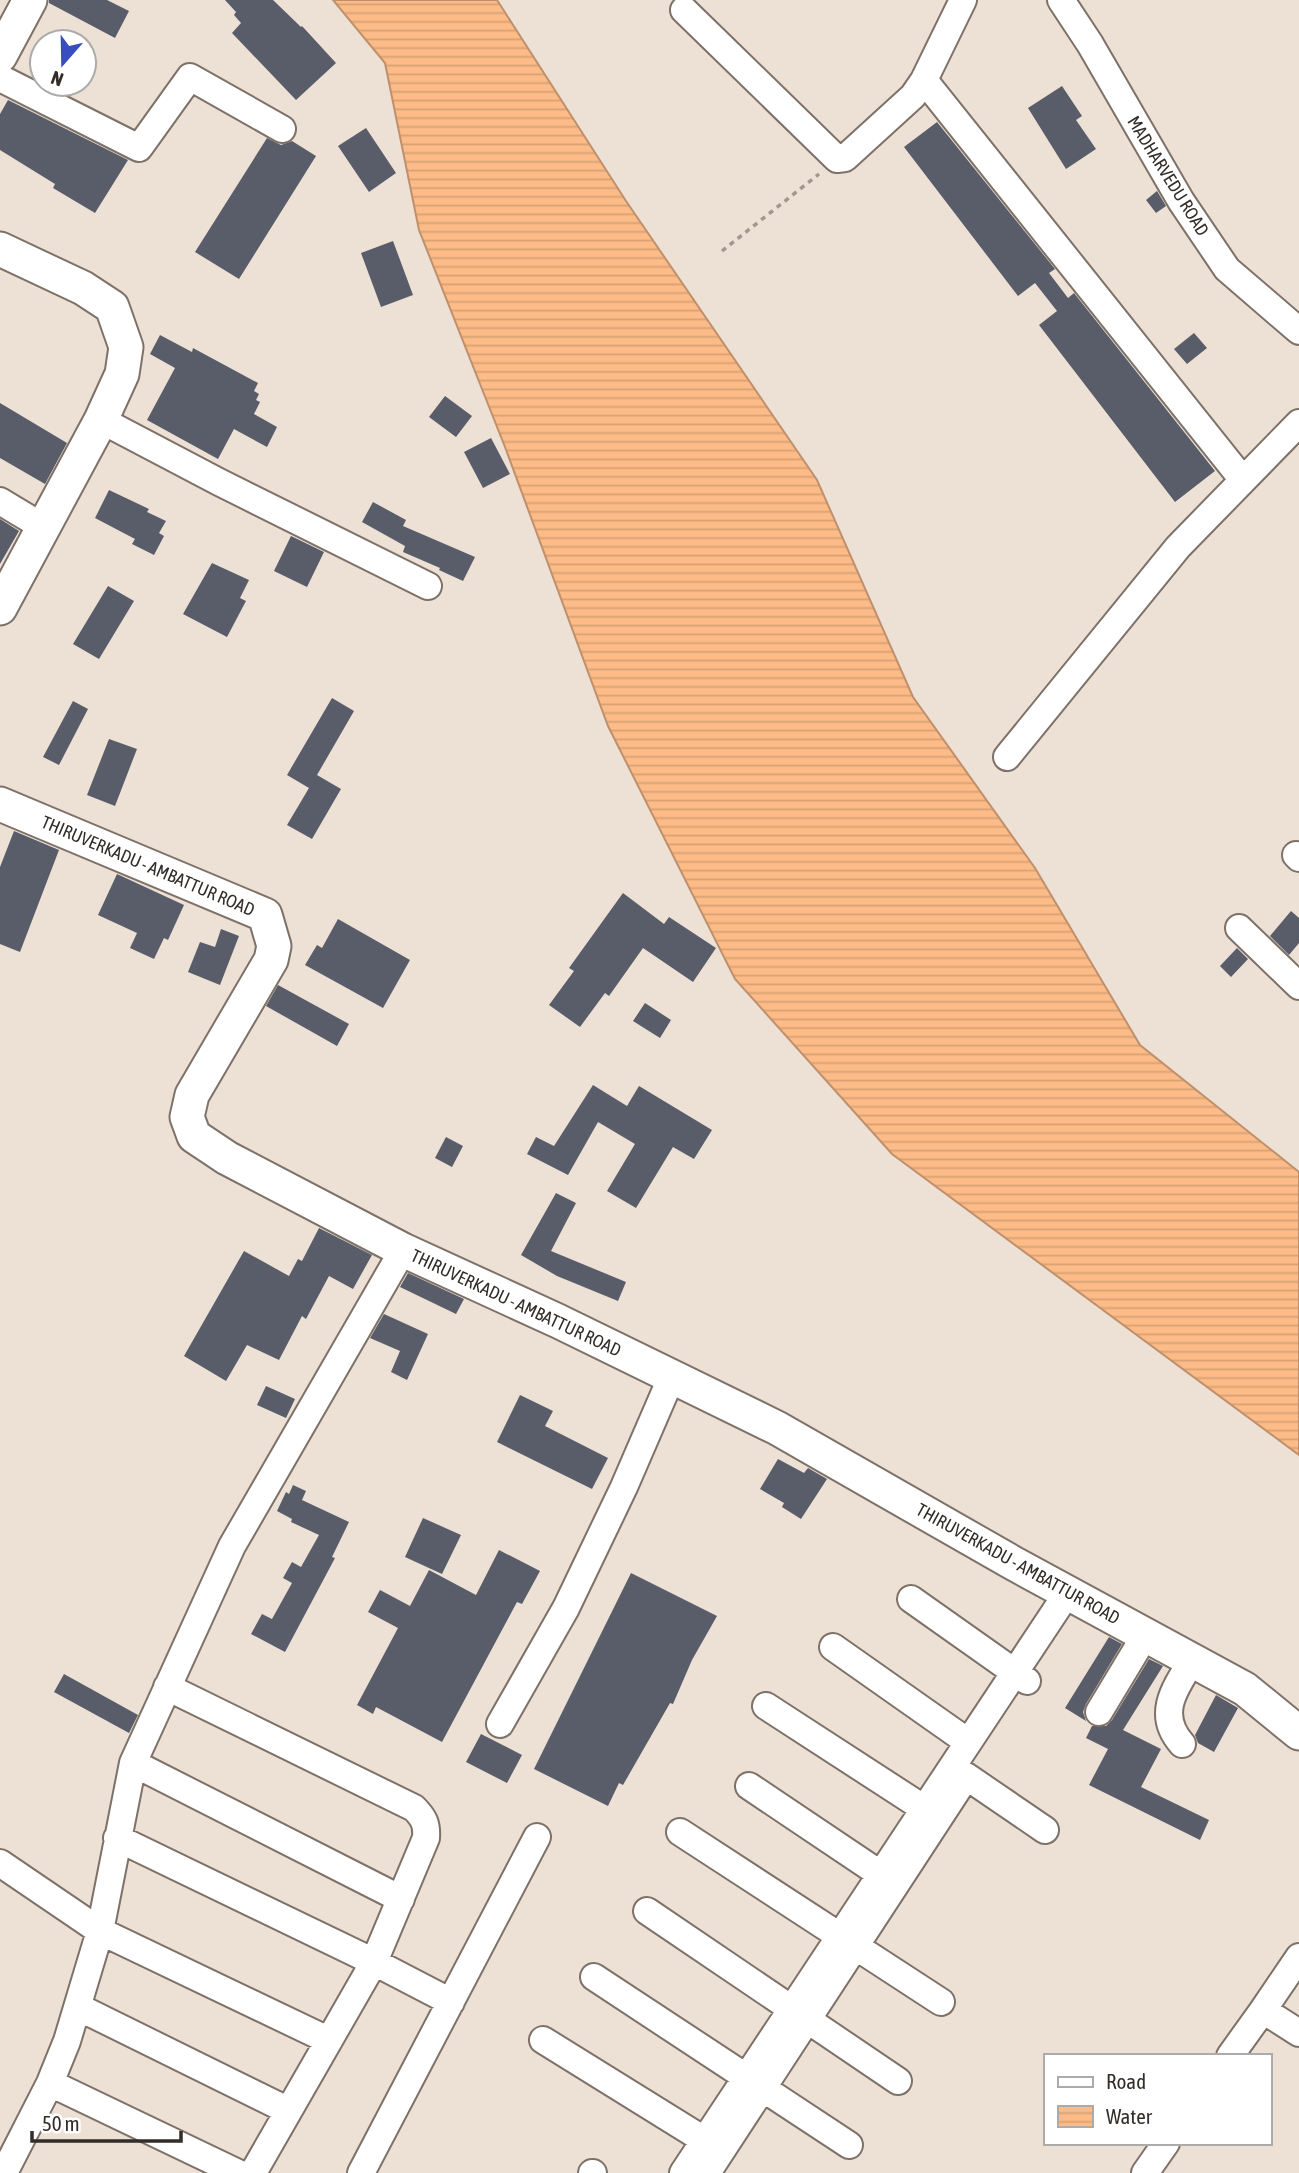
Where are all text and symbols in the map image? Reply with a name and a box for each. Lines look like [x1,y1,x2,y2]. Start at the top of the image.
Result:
north arrow [28,28,98,98]
text: N [48,67,66,91]
street label: MADHARVEDU ROAD [1123,112,1214,239]
street label: THIRUVERKADU - AMBATTUR ROAD [38,811,258,920]
street label: THIRUVERKADU - AMBATTUR ROAD [408,1245,625,1361]
street label: THIRUVERKADU - AMBATTUR ROAD [913,1499,1124,1628]
legend [1044,2054,1271,2145]
text: Road [1106,2069,1146,2093]
scale bar [32,2100,180,2144]
text: Water [1106,2104,1153,2128]
text: 50 m [42,2111,80,2135]

